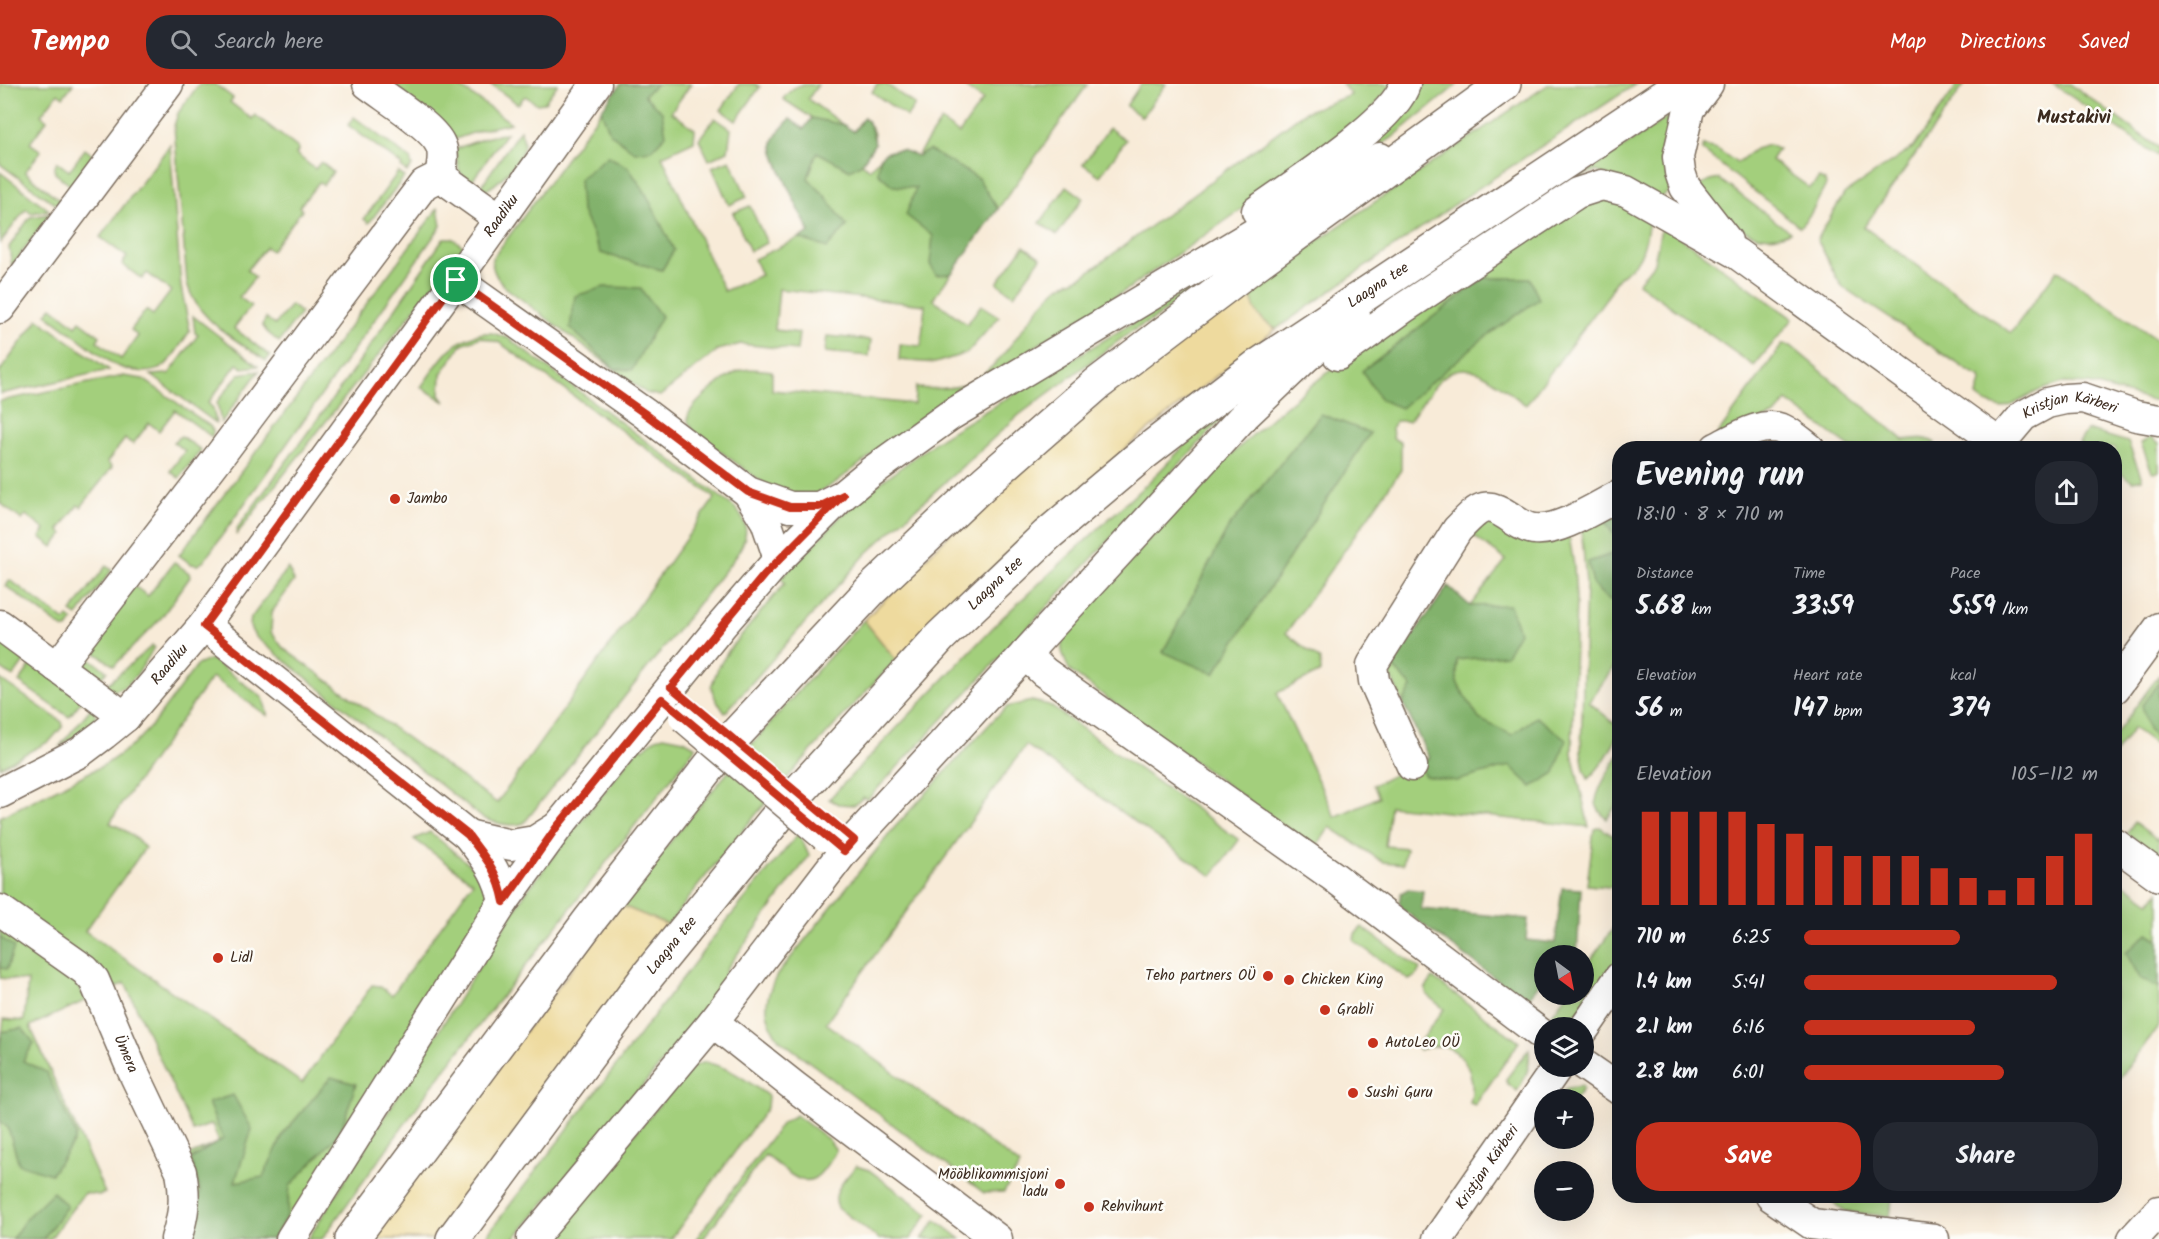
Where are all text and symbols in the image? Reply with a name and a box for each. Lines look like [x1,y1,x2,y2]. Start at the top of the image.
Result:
search box [146,15,566,69]
text: Tempo [30,20,110,65]
text: Search here [215,25,323,60]
icon: search [167,26,200,59]
text: Map [1890,26,1926,59]
text: Directions [1959,26,2046,59]
text: Saved [2079,26,2129,59]
district label: Mustakivi [2037,104,2111,133]
street label: Raadiku [478,189,525,243]
pin [430,254,481,305]
street label: Laagna tee [1343,256,1414,315]
icon: arrive [439,263,472,296]
street label: Kristjan Kärberi [2018,386,2122,426]
text: Evening run [1636,450,1804,503]
button: share [2035,461,2098,524]
place label: Jambo [407,487,448,511]
marker: Jambo [388,492,402,506]
text: 18:10 · 8 × 710 m [1636,499,1784,531]
street label: Laagna tee [962,551,1029,617]
text: Distance [1636,561,1694,586]
text: Time [1793,561,1825,586]
text: Pace [1950,561,1981,586]
text: 5.68 [1636,586,1685,628]
text: 33:59 [1793,586,1854,628]
text: 5:59 [1950,586,1996,628]
text: km [1685,597,1711,622]
text: /km [1996,597,2028,622]
street label: Raadiku [145,638,195,691]
text: Elevation [1636,663,1697,688]
text: Heart rate [1793,663,1863,688]
text: kcal [1950,663,1976,688]
text: 56 [1636,688,1663,730]
text: 147 [1793,688,1827,730]
text: 374 [1950,688,1991,730]
text: m [1663,699,1682,724]
text: bpm [1827,699,1863,724]
text: Elevation [1636,759,1712,791]
text: 105–112 m [2011,759,2098,791]
street label: Laagna tee [641,911,704,980]
text: 710 m [1636,922,1686,954]
text: 6:25 [1732,922,1770,954]
north arrow [1534,945,1594,1005]
map controls [1534,945,1594,1221]
place label: Lidl [230,946,253,970]
marker: Lidl [211,951,225,965]
place label: Teho partners OÜ [1145,964,1256,988]
text: 1.4 km [1636,967,1692,999]
text: 5:41 [1732,967,1765,999]
place label: Chicken King [1301,968,1384,992]
marker: Teho partners OÜ [1261,969,1275,983]
marker: Chicken King [1282,973,1296,987]
place label: Grabli [1337,998,1375,1022]
marker: Grabli [1318,1003,1332,1017]
text: 2.1 km [1636,1012,1692,1044]
text: 6:16 [1732,1012,1765,1044]
button: layers [1534,1017,1594,1077]
street label: Ümera [107,1031,144,1077]
place label: AutoLeo OÜ [1385,1031,1460,1055]
marker: AutoLeo OÜ [1366,1036,1380,1050]
text: 2.8 km [1636,1057,1698,1089]
text: 6:01 [1732,1057,1764,1089]
place label: Sushi Guru [1365,1081,1433,1105]
marker: Sushi Guru [1346,1086,1360,1100]
button: + [1534,1089,1594,1149]
street label: Kristjan Kärberi [1450,1119,1526,1215]
button: Save [1636,1122,1861,1191]
button: Share [1873,1122,2098,1191]
button: − [1534,1161,1594,1221]
place label: Mööblikommisjoni ladu [938,1163,1049,1204]
marker: Mööblikommisjoni ladu [1053,1177,1067,1191]
place label: Rehvihunt [1101,1195,1164,1219]
marker: Rehvihunt [1082,1200,1096,1214]

